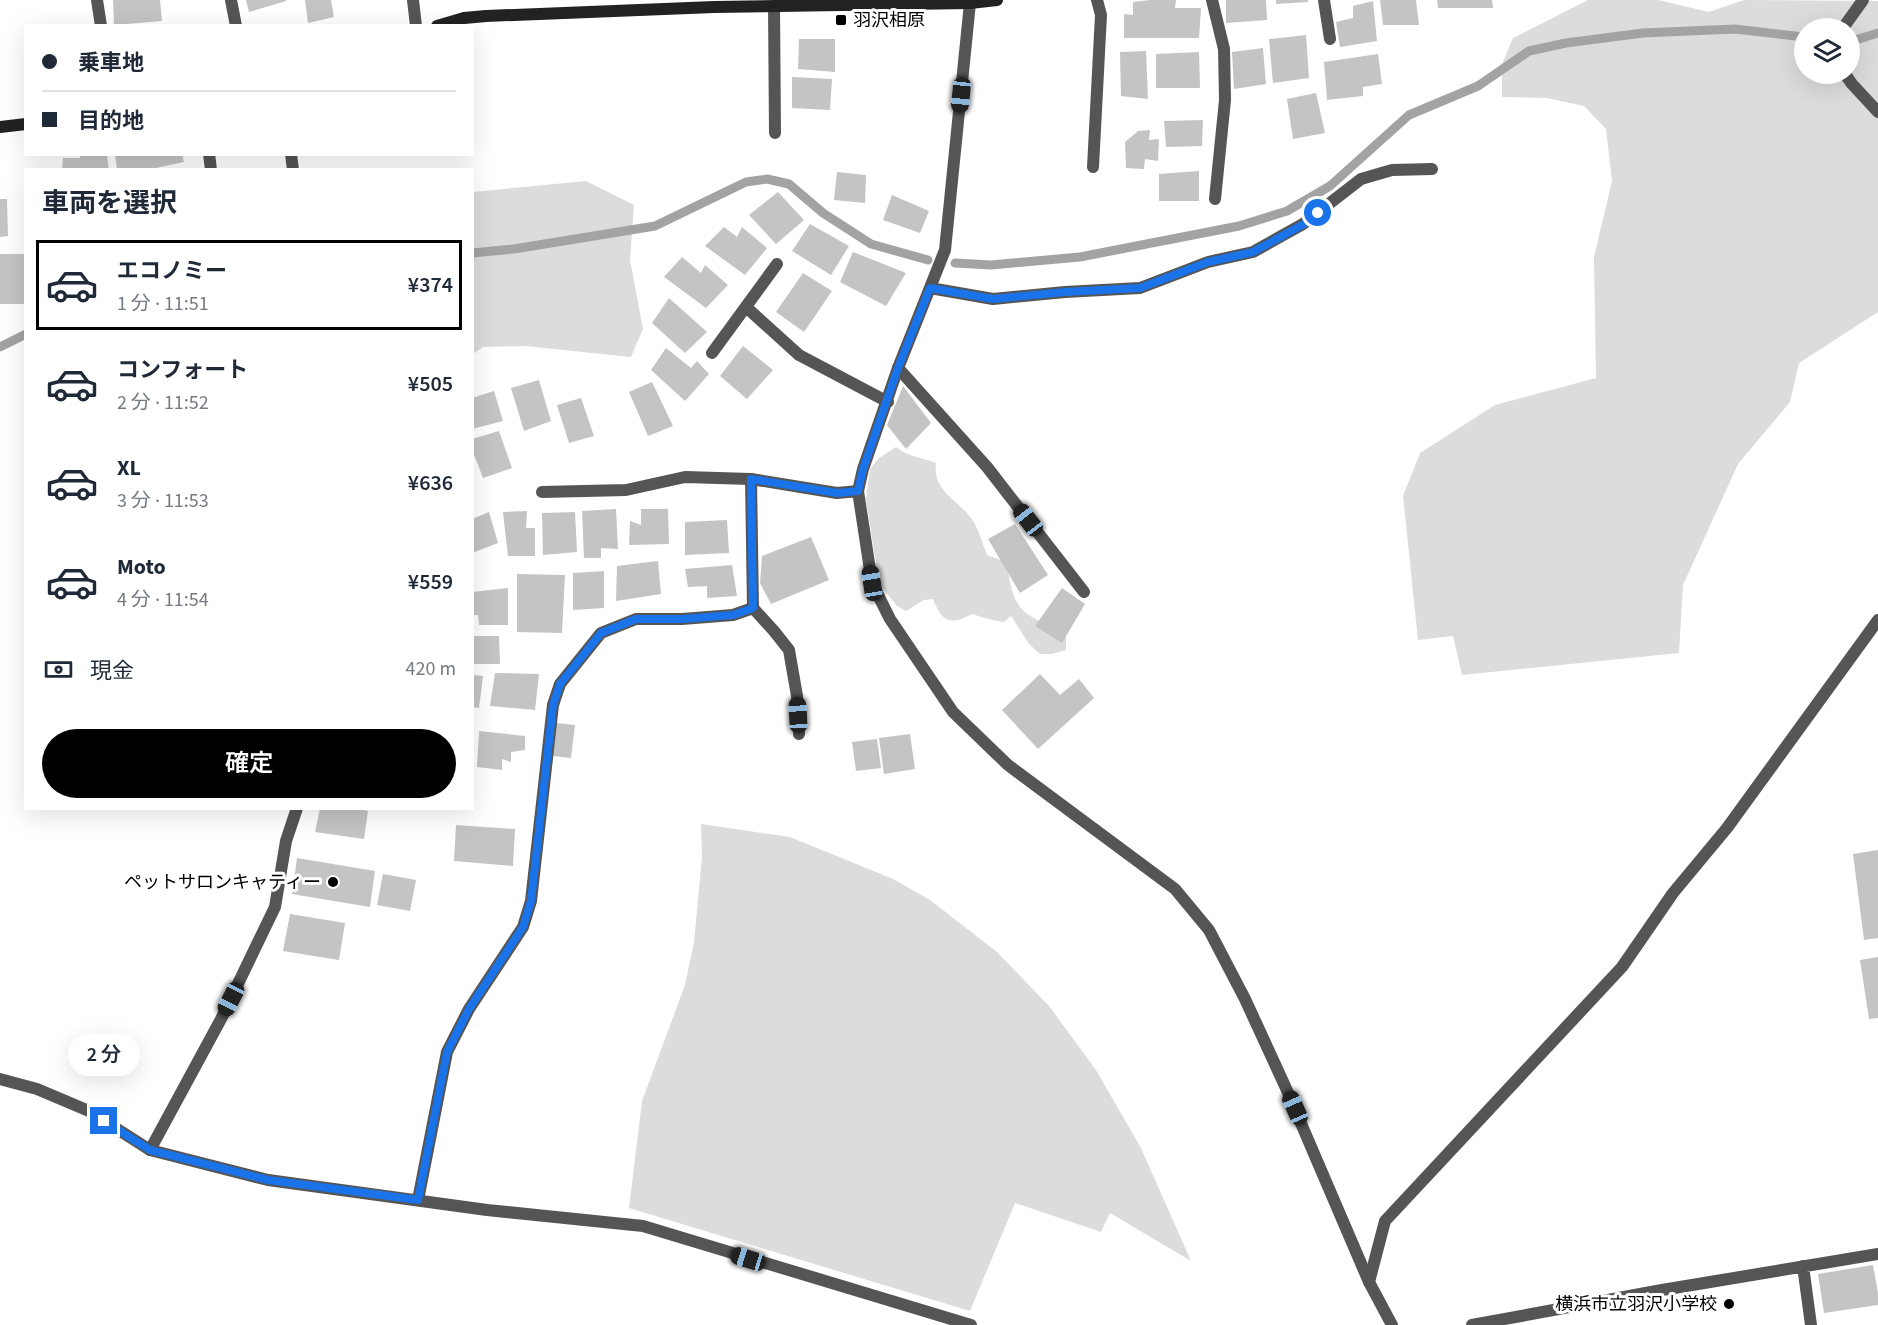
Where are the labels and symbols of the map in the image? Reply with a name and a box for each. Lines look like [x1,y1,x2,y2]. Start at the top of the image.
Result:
place label: 羽沢相原 [853,8,925,33]
marker: 羽沢相原 [834,13,848,27]
car [950,76,972,114]
route start [1304,199,1331,226]
car [1010,500,1046,540]
car [860,564,884,602]
car [788,697,808,733]
place label: ペットサロンキャティー [124,870,321,895]
marker: ペットサロンキャティー [326,875,340,889]
car [215,979,247,1019]
callout: 2 分 [68,1034,140,1076]
car [1279,1088,1311,1128]
route end [90,1107,117,1134]
car [728,1245,768,1273]
place label: 横浜市立羽沢小学校 [1555,1292,1717,1317]
marker: 横浜市立羽沢小学校 [1722,1297,1736,1311]

